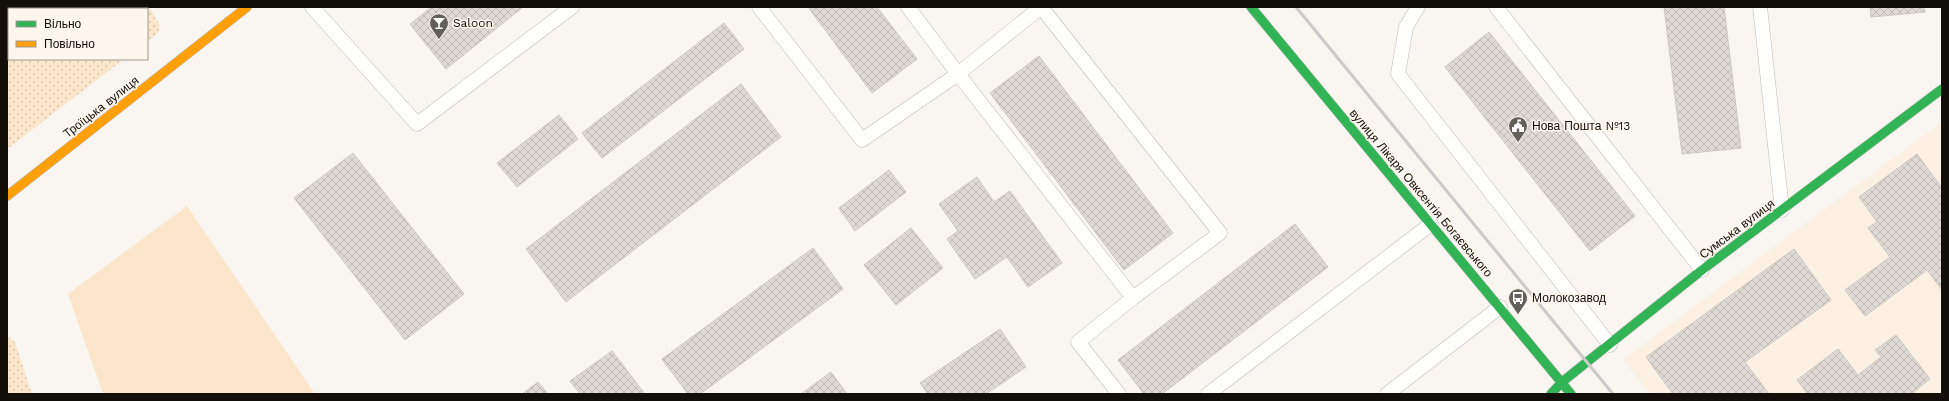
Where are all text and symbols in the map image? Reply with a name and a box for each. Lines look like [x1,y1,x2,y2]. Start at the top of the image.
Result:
legend [8,8,148,60]
bar icon: Saloon [428,12,450,40]
place label: Saloon [453,16,493,30]
text: Вільно [44,17,82,31]
text: Повільно [44,37,95,51]
street label: Троїцька вулиця [61,73,141,141]
street label: вулиця Лікаря Овксентія Богаєвського [1347,106,1496,280]
public building icon: Нова Пошта №13 [1507,115,1529,143]
place label: Нова Пошта №13 [1532,119,1630,133]
street label: Сумська вулиця [1697,196,1777,262]
bus stop icon: Молокозавод [1507,287,1529,315]
place label: Молокозавод [1532,291,1606,305]

